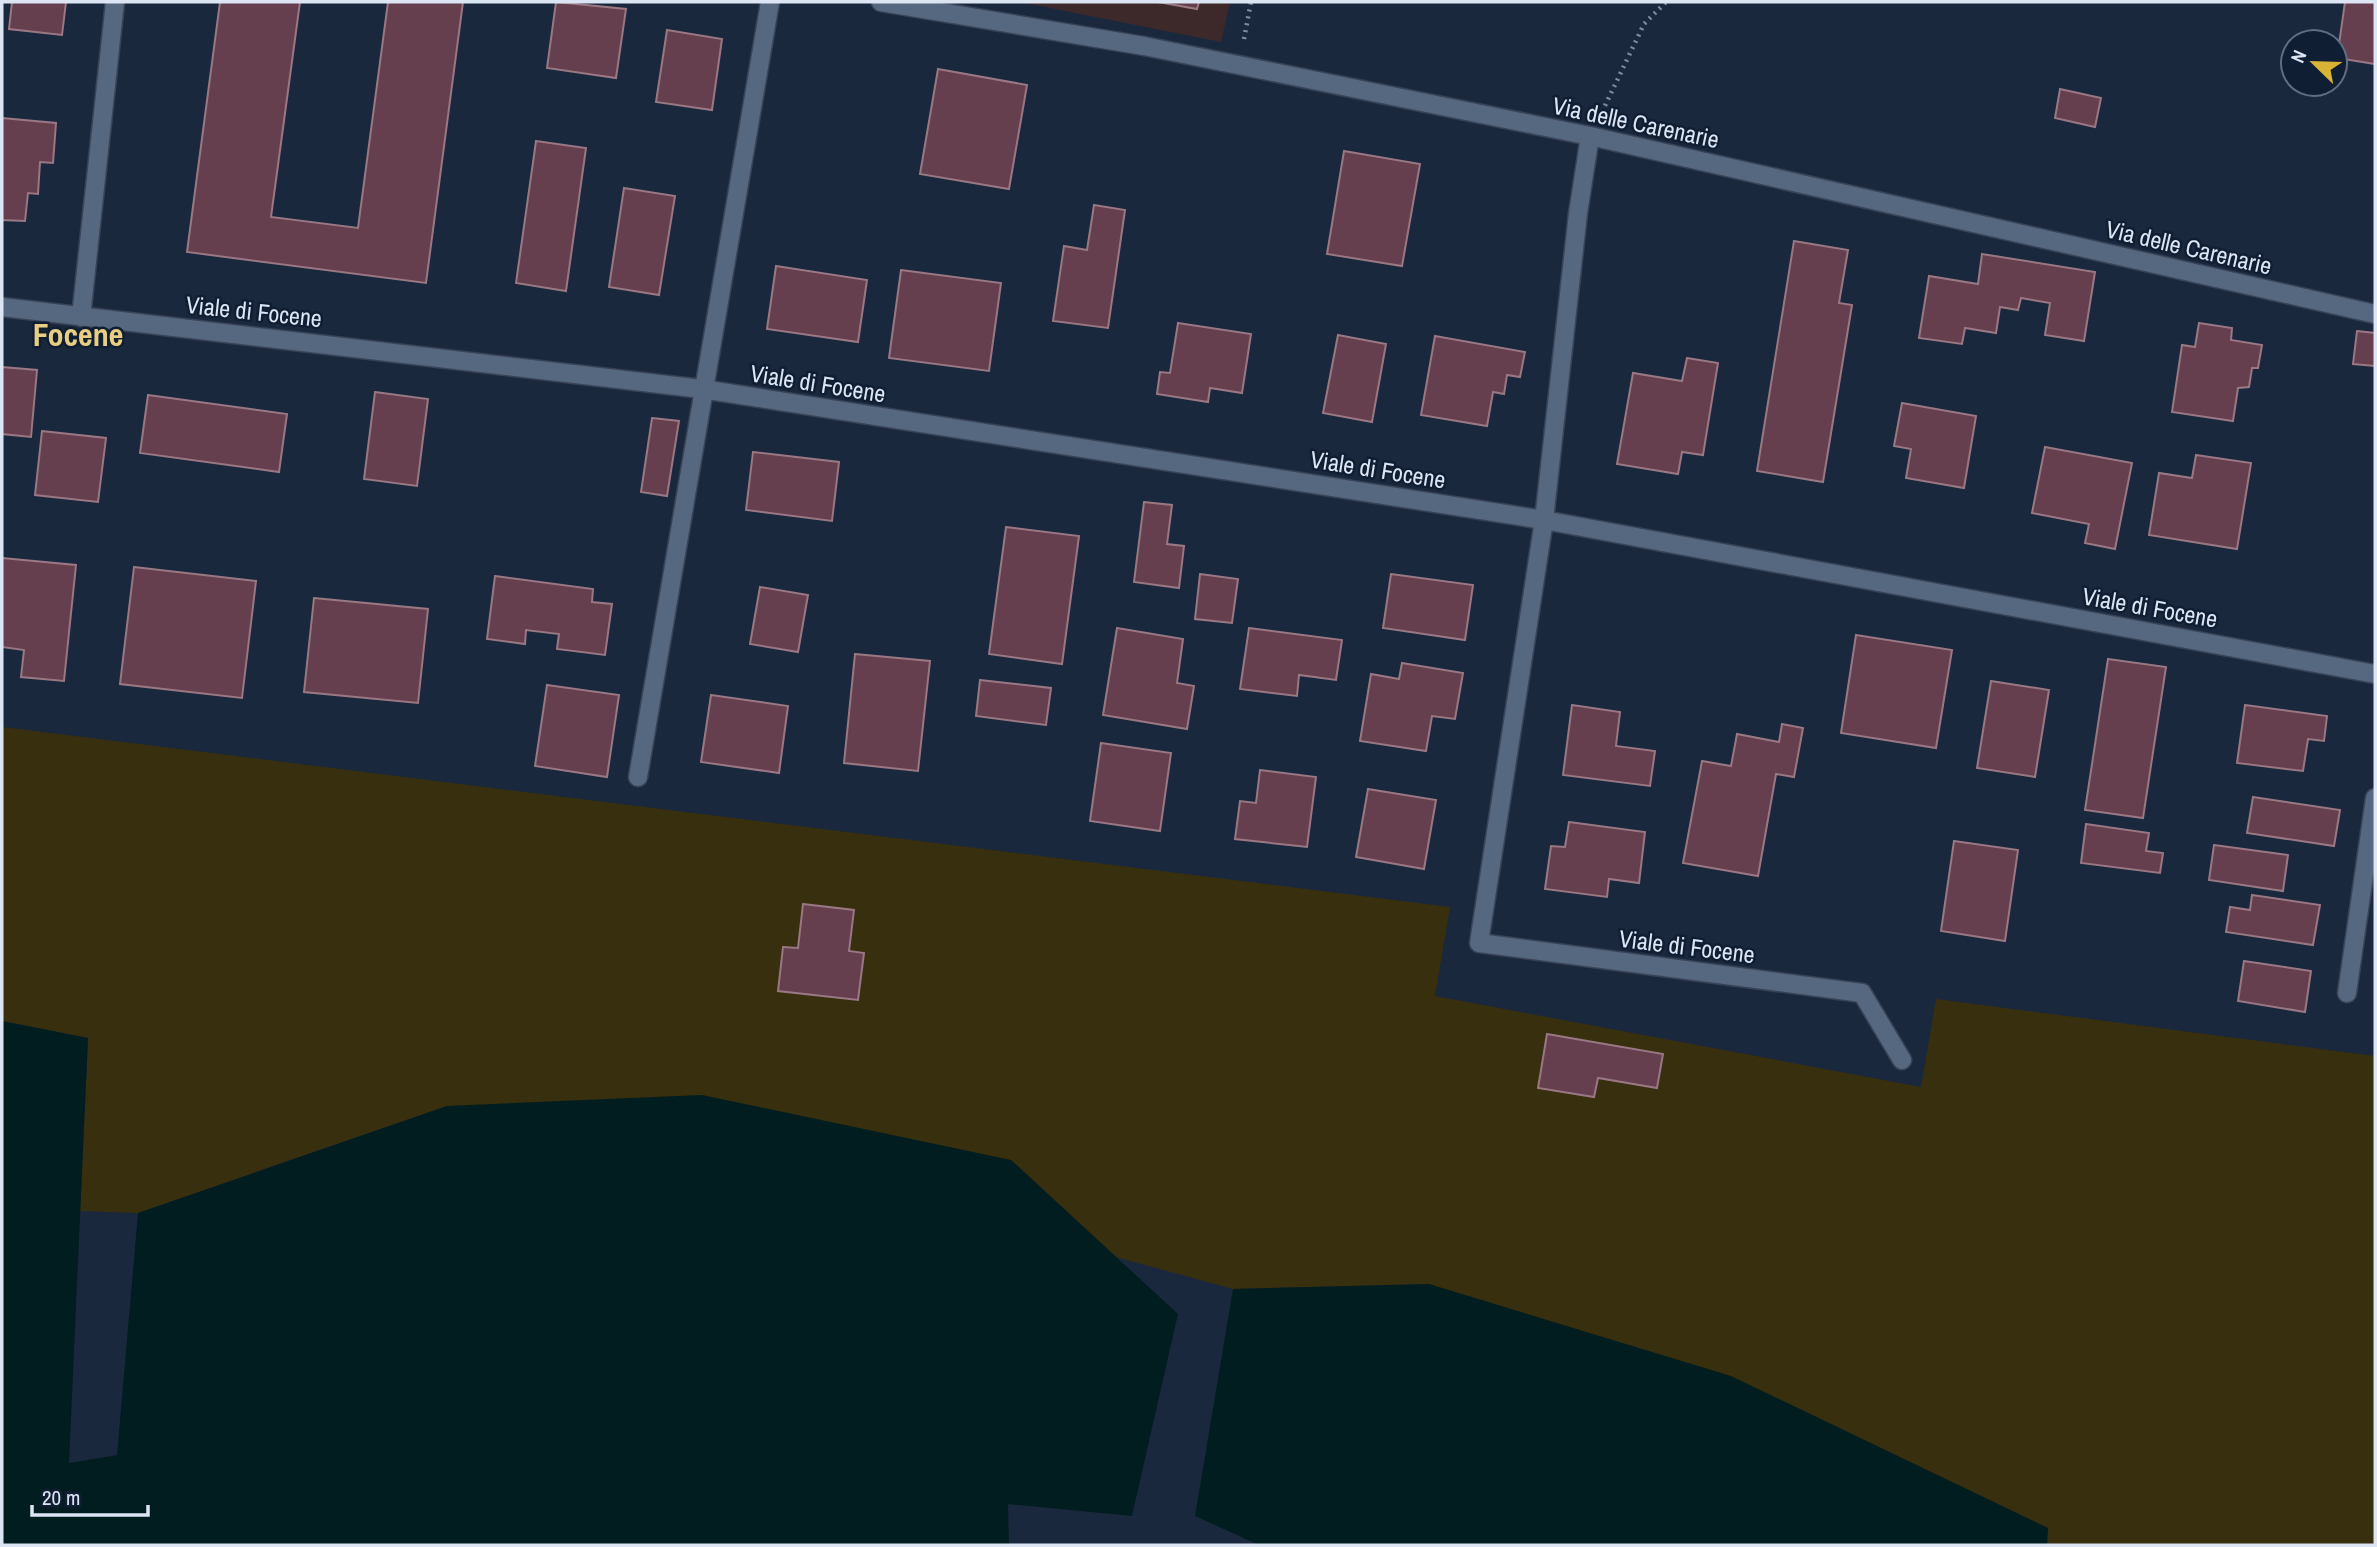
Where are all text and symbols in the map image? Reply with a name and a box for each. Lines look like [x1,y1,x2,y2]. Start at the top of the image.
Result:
north arrow [2279,28,2349,98]
text: N [2284,46,2313,67]
street label: Via delle Carenarie [1550,89,1722,155]
street label: Via delle Carenarie [2103,212,2275,282]
street label: Viale di Focene [184,288,324,334]
district label: Focene [33,313,123,356]
street label: Viale di Focene [748,357,888,409]
street label: Viale di Focene [1308,443,1448,495]
street label: Viale di Focene [2080,579,2220,635]
street label: Viale di Focene [1617,922,1757,970]
scale bar [32,1474,147,1518]
text: 20 m [42,1483,80,1512]

